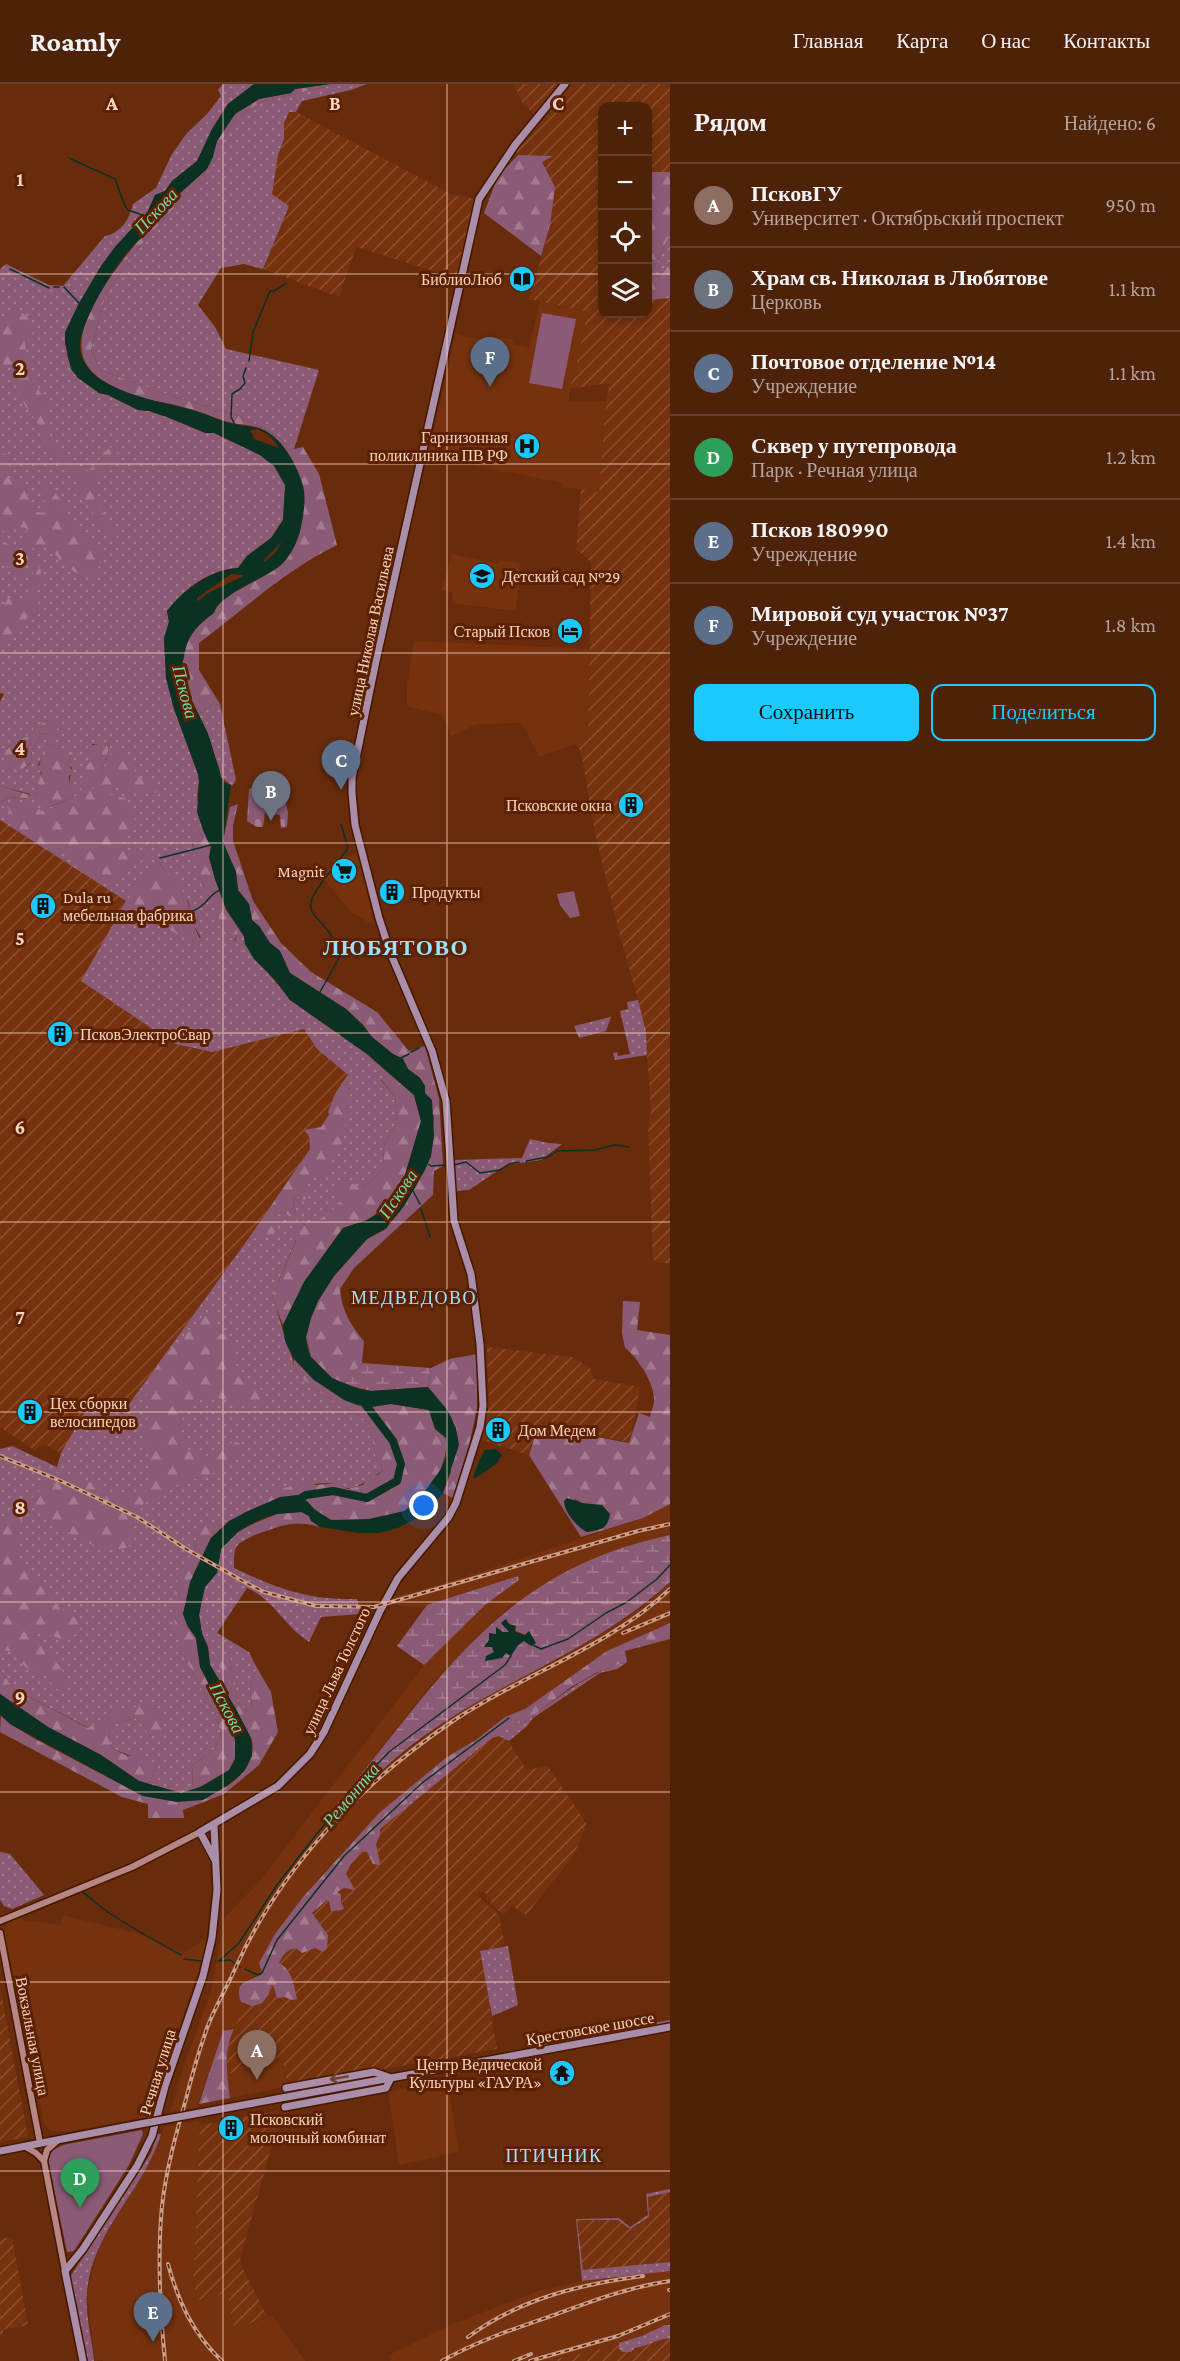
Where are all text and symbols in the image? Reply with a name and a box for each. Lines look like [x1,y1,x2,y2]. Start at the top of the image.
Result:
text: Roamly [30,26,120,57]
text: Главная [793,29,863,53]
text: Карта [896,29,948,53]
text: О нас [981,29,1030,53]
text: Контакты [1063,29,1150,53]
text: A [105,92,119,114]
text: B [329,92,341,114]
text: C [552,92,564,114]
map controls [598,102,652,318]
button: + [598,102,652,156]
text: Рядом [694,108,767,137]
text: Найдено: 6 [1064,112,1156,134]
button: − [598,156,652,210]
text: 1 [16,168,24,190]
text: ПсковГУ [751,181,843,206]
water label: Пскова [129,184,182,238]
text: A [708,194,719,216]
text: 950 m [1105,194,1156,216]
text: Университет · Октябрьский проспект [751,207,1064,229]
button: locate [598,210,652,264]
library icon: БиблиоЛюб [507,264,537,294]
button: layers [598,264,652,318]
text: Храм св. Николая в Любятове [751,265,1048,290]
place label: БиблиоЛюб [421,271,502,288]
text: B [708,278,719,300]
text: 1.1 km [1109,278,1156,300]
text: Церковь [751,291,822,313]
pin: F [470,338,510,387]
text: Почтовое отделение №14 [751,349,996,374]
text: 2 [15,357,25,379]
text: C [707,362,720,384]
text: 1.1 km [1109,362,1156,384]
text: Учреждение [751,375,857,397]
place label: Гарнизонная поликлиника ПВ РФ [370,429,509,464]
hospital icon: Гарнизонная поликлиника ПВ РФ [512,431,542,461]
text: Сквер у путепровода [751,433,957,458]
text: D [707,446,720,468]
text: 1.2 km [1106,446,1156,468]
text: Парк · Речная улица [751,459,918,481]
text: Псков 180990 [751,517,889,542]
text: E [708,530,719,552]
text: 1.4 km [1106,530,1156,552]
text: Учреждение [751,543,857,565]
street label: улица Николая Васильева [344,545,398,718]
text: 3 [15,547,25,569]
school or university icon: Детский сад №29 [467,561,497,591]
place label: Детский сад №29 [502,568,620,586]
text: Мировой суд участок №37 [751,601,1009,626]
text: F [708,614,719,636]
text: 1.8 km [1105,614,1156,636]
hotel icon: Старый Псков [555,616,585,646]
place label: Старый Псков [454,623,550,641]
text: Учреждение [751,627,857,649]
water label: Пскова [168,662,202,721]
button: Сохранить [694,684,919,741]
button: Поделиться [931,684,1156,741]
text: 4 [15,737,26,759]
pin: C [322,740,360,790]
pin: B [252,772,290,821]
building icon: Псковские окна [616,790,646,820]
place label: Псковские окна [506,797,612,814]
supermarket icon: Magnit [329,856,359,886]
place label: Magnit [278,863,325,881]
building icon: Продукты [377,877,407,907]
place label: Продукты [412,884,481,902]
place label: Dula ru мебельная фабрика [63,889,193,925]
building icon: Dula ru мебельная фабрика [28,891,58,921]
text: 5 [15,927,25,949]
district label: ЛЮБЯТОВО [323,935,469,960]
building icon: ПсковЭлектроСвар [45,1019,75,1049]
place label: ПсковЭлектроСвар [80,1026,210,1044]
text: 6 [15,1116,25,1138]
water label: Пскова [374,1166,422,1223]
district label: МЕДВЕДОВО [351,1288,477,1308]
text: 7 [15,1306,25,1328]
place label: Цех сборки велосипедов [50,1395,136,1431]
building icon: Цех сборки велосипедов [15,1397,45,1427]
building icon: Дом Медем [483,1415,513,1445]
place label: Дом Медем [518,1422,596,1440]
your location [409,1491,438,1520]
text: 8 [14,1496,26,1518]
street label: улица Льва Толстого [299,1605,374,1738]
water label: Пскова [205,1678,249,1737]
text: 9 [15,1686,25,1708]
water label: Ремонтка [318,1759,383,1832]
street label: Вокзальная улица [12,1975,52,2097]
street label: Крестовское шоссе [525,2009,656,2049]
street label: Речная улица [136,2027,180,2117]
pin: A [238,2030,276,2080]
place label: Центр Ведической Культуры «ГАУРА» [409,2056,542,2092]
temple icon: Центр Ведической Культуры «ГАУРА» [547,2058,577,2088]
one-way arrow [330,2073,349,2084]
place label: Псковский молочный комбинат [250,2111,386,2146]
building icon: Псковский молочный комбинат [216,2113,246,2143]
district label: ПТИЧНИК [505,2146,603,2166]
pin: D [60,2158,100,2208]
pin: E [134,2292,172,2342]

